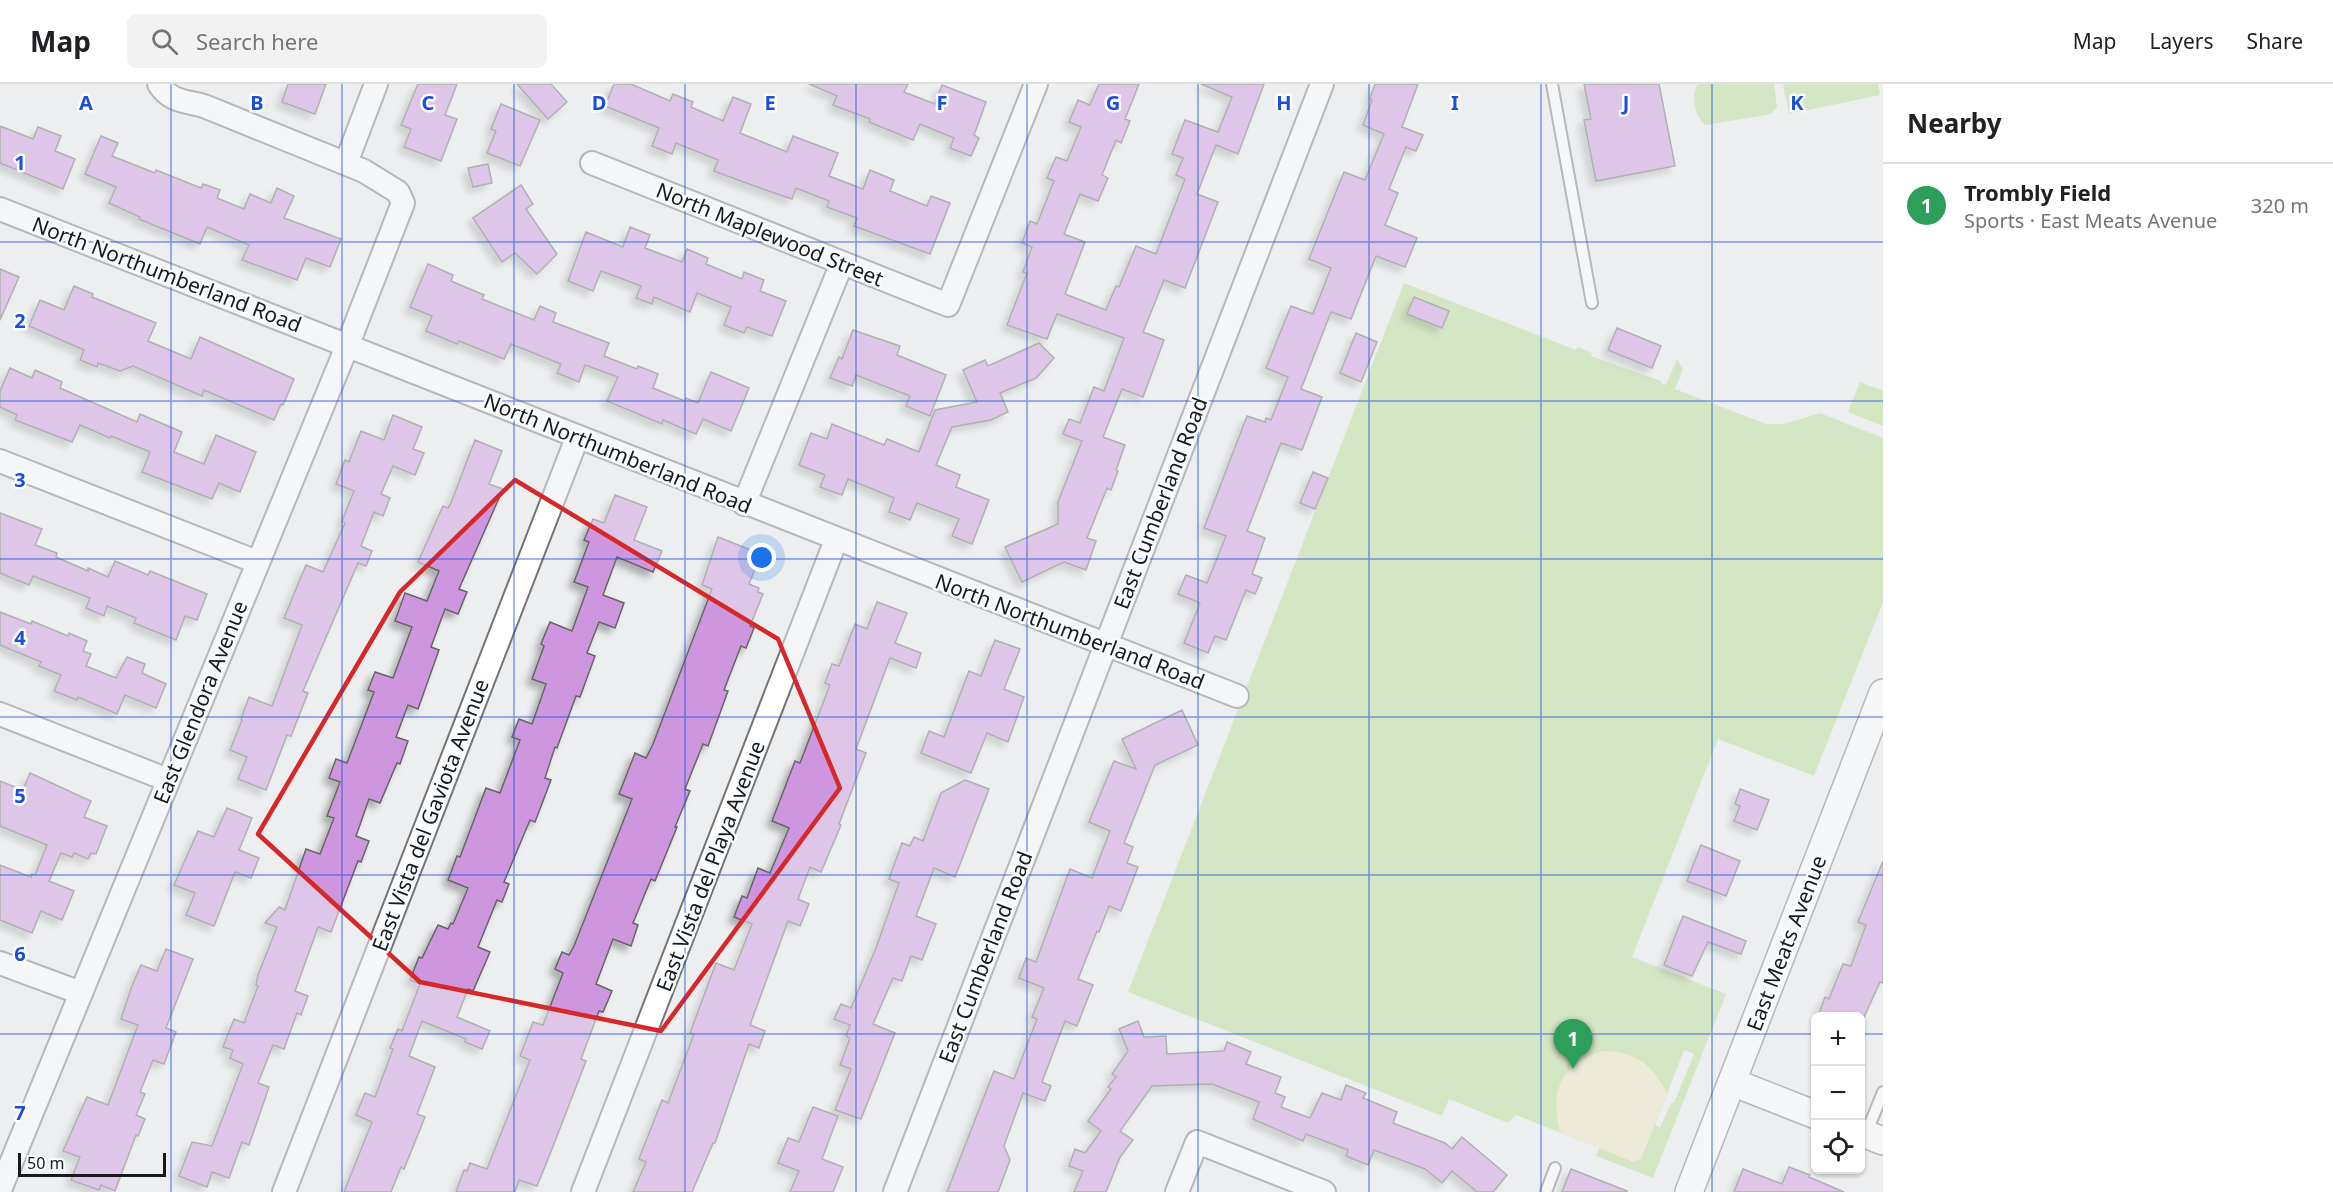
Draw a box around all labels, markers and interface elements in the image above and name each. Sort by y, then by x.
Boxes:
search box [127,14,547,68]
text: Map [30,22,91,60]
icon: search [148,25,181,58]
text: Search here [196,26,318,56]
text: Map [2073,27,2117,55]
text: Layers [2150,27,2214,55]
text: Share [2247,27,2303,55]
text: A [79,89,93,116]
text: B [250,89,264,116]
text: C [422,89,435,116]
text: D [592,89,606,116]
text: E [764,89,776,116]
text: F [937,89,947,116]
text: G [1106,89,1120,116]
text: H [1276,89,1292,116]
text: I [1451,89,1459,116]
text: J [1621,89,1629,116]
text: K [1790,89,1804,116]
text: Nearby [1907,105,2002,141]
text: 1 [14,149,26,176]
street label: North Maplewood Street [652,176,888,293]
text: Trombly Field [1964,177,2111,207]
text: 1 [1921,192,1932,219]
text: 320 m [2251,192,2309,219]
text: Sports · East Meats Avenue [1964,207,2217,234]
street label: North Northumberland Road [28,210,306,338]
text: 2 [14,307,26,334]
street label: North Northumberland Road [480,386,756,520]
street label: East Cumberland Road [1107,393,1213,613]
text: 3 [14,466,26,493]
your location [747,543,776,572]
street label: North Northumberland Road [931,567,1209,695]
street label: East Glendora Avenue [146,596,254,808]
text: 4 [14,624,26,651]
street label: East Vista del Gaviota Avenue [365,675,495,955]
street label: East Vista del Playa Avenue [649,736,771,996]
text: 5 [14,782,26,809]
street label: East Cumberland Road [932,847,1038,1067]
street label: East Meats Avenue [1740,851,1832,1035]
text: 6 [14,940,26,967]
map controls [1811,1012,1865,1174]
button: + [1811,1012,1865,1066]
pin: 1 [1554,1020,1592,1069]
button: − [1811,1066,1865,1120]
text: 7 [14,1099,26,1126]
button: locate [1811,1120,1865,1174]
scale bar [18,1150,166,1178]
text: 50 m [27,1152,64,1174]

